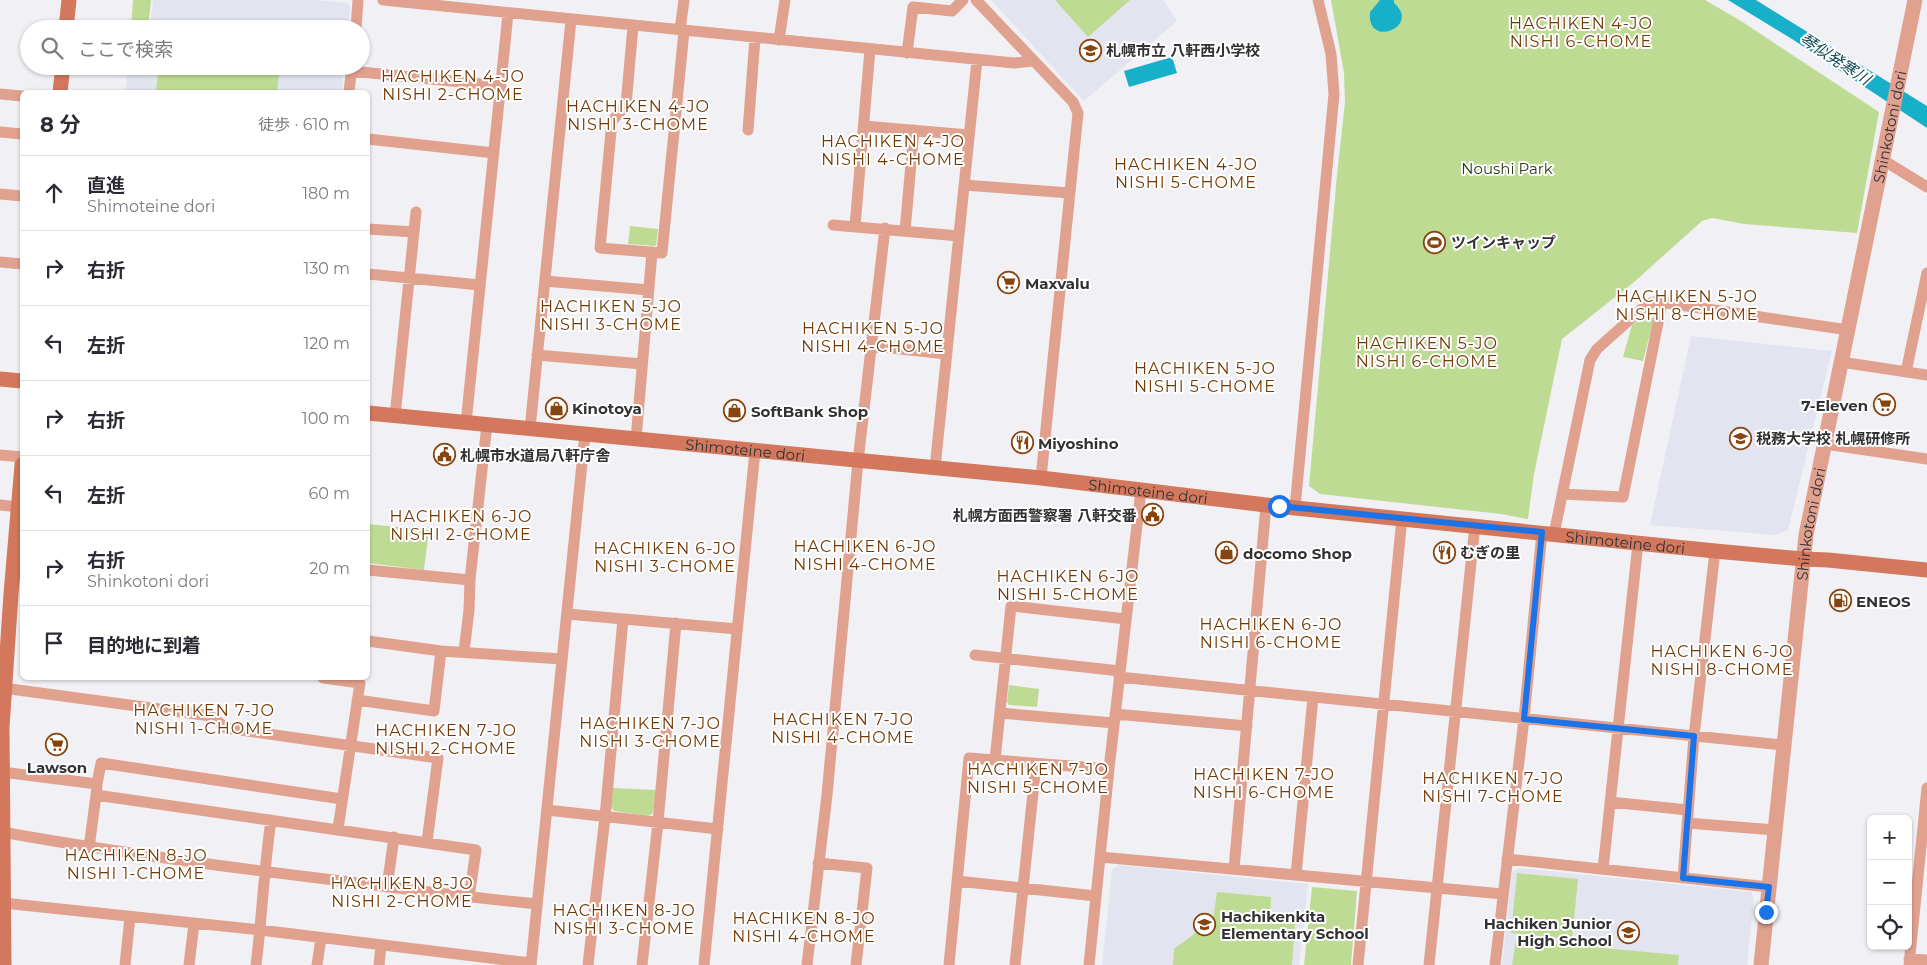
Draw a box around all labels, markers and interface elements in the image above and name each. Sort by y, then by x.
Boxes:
district label: HACHIKEN 4-JO NISHI 6-CHOME [1509,14,1653,51]
search box [20,20,370,75]
water label: 琴似発寒川 [1796,29,1875,90]
icon: search [38,34,66,62]
text: ここで検索 [78,38,173,61]
school or university icon: 札幌市立 八軒西小学校 [1078,38,1102,62]
place label: 札幌市立 八軒西小学校 [1106,41,1260,60]
district label: HACHIKEN 4-JO NISHI 2-CHOME [381,67,525,104]
street label: Shinkotoni dori [1868,69,1910,185]
district label: HACHIKEN 4-JO NISHI 3-CHOME [566,97,710,134]
text: 8 分 [40,112,81,137]
text: 徒歩 · 610 m [258,115,350,134]
district label: HACHIKEN 4-JO NISHI 4-CHOME [821,132,965,169]
district label: HACHIKEN 4-JO NISHI 5-CHOME [1114,155,1258,192]
park label: Noushi Park [1461,159,1553,178]
text: 直進 [87,174,125,197]
icon: ahead [40,179,68,207]
text: 180 m [302,184,350,203]
text: Shimoteine dori [87,197,215,216]
sports icon: ツインキャップ [1423,230,1447,254]
place label: ツインキャップ [1451,233,1556,252]
icon: right [40,254,68,282]
text: 右折 [87,259,125,282]
text: 130 m [303,259,350,278]
supermarket icon: Maxvalu [997,271,1021,295]
place label: Maxvalu [1025,274,1090,293]
district label: HACHIKEN 5-JO NISHI 8-CHOME [1616,287,1758,324]
district label: HACHIKEN 5-JO NISHI 3-CHOME [540,297,682,334]
district label: HACHIKEN 5-JO NISHI 4-CHOME [801,319,945,356]
icon: left [40,329,68,357]
text: 左折 [87,334,125,357]
text: 120 m [303,334,350,353]
district label: HACHIKEN 5-JO NISHI 6-CHOME [1356,334,1498,371]
district label: HACHIKEN 5-JO NISHI 5-CHOME [1134,359,1276,396]
supermarket icon: 7-Eleven [1872,393,1896,417]
shop icon: Kinotoya [544,396,568,420]
place label: 7-Eleven [1801,396,1868,415]
place label: Kinotoya [572,399,642,418]
shop icon: SoftBank Shop [723,399,747,423]
place label: SoftBank Shop [751,402,868,421]
icon: right [40,404,68,432]
text: 右折 [87,409,125,432]
text: 100 m [302,409,350,428]
school or university icon: 税務大学校 札幌研修所 [1728,426,1752,450]
place label: 税務大学校 札幌研修所 [1756,429,1910,448]
restaurant icon: Miyoshino [1010,431,1034,455]
street label: Shimoteine dori [684,434,806,465]
place label: Miyoshino [1038,434,1119,453]
public building icon: 札幌市水道局八軒庁舎 [432,443,456,467]
place label: 札幌市水道局八軒庁舎 [460,446,611,465]
street label: Shinkotoni dori [1792,466,1829,581]
street label: Shimoteine dori [1087,474,1209,507]
icon: left [40,479,68,507]
text: 左折 [87,484,125,507]
text: 60 m [308,484,350,503]
route start [1268,495,1291,518]
public building icon: 札幌方面西警察署 八軒交番 [1141,503,1165,527]
place label: 札幌方面西警察署 八軒交番 [953,506,1137,525]
district label: HACHIKEN 6-JO NISHI 2-CHOME [390,507,532,544]
street label: Shimoteine dori [1565,526,1686,557]
district label: HACHIKEN 6-JO NISHI 4-CHOME [793,537,937,574]
district label: HACHIKEN 6-JO NISHI 3-CHOME [594,539,736,576]
restaurant icon: むぎの里 [1432,540,1456,564]
shop icon: docomo Shop [1215,541,1239,565]
place label: むぎの里 [1460,543,1520,562]
place label: docomo Shop [1243,544,1352,563]
text: 右折 [87,549,125,572]
icon: right [40,554,68,582]
text: 20 m [309,559,350,578]
district label: HACHIKEN 6-JO NISHI 5-CHOME [997,567,1139,604]
text: Shinkotoni dori [87,572,209,591]
fuel station icon: ENEOS [1828,589,1852,613]
place label: ENEOS [1856,592,1911,611]
district label: HACHIKEN 6-JO NISHI 6-CHOME [1200,615,1342,652]
icon: arrive [40,629,68,657]
text: 目的地に到着 [87,634,201,657]
district label: HACHIKEN 6-JO NISHI 8-CHOME [1651,642,1793,679]
district label: HACHIKEN 7-JO NISHI 1-CHOME [133,701,275,738]
district label: HACHIKEN 7-JO NISHI 4-CHOME [771,710,915,747]
district label: HACHIKEN 7-JO NISHI 3-CHOME [579,714,721,751]
district label: HACHIKEN 7-JO NISHI 2-CHOME [375,721,517,758]
supermarket icon: Lawson [45,732,69,756]
place label: Lawson [27,758,87,777]
district label: HACHIKEN 7-JO NISHI 5-CHOME [967,760,1109,797]
district label: HACHIKEN 7-JO NISHI 6-CHOME [1193,765,1335,802]
district label: HACHIKEN 7-JO NISHI 7-CHOME [1422,769,1564,806]
map controls [1867,815,1912,950]
button: + [1867,815,1912,860]
district label: HACHIKEN 8-JO NISHI 1-CHOME [64,846,208,883]
button: − [1867,860,1912,905]
district label: HACHIKEN 8-JO NISHI 2-CHOME [330,874,474,911]
district label: HACHIKEN 8-JO NISHI 3-CHOME [552,901,696,938]
route end [1755,901,1778,924]
button: locate [1867,905,1912,950]
place label: Hachikenkita Elementary School [1221,907,1369,943]
district label: HACHIKEN 8-JO NISHI 4-CHOME [732,909,876,946]
school or university icon: Hachikenkita Elementary School [1193,913,1217,937]
place label: Hachiken Junior High School [1484,914,1613,950]
school or university icon: Hachiken Junior High School [1616,920,1640,944]

